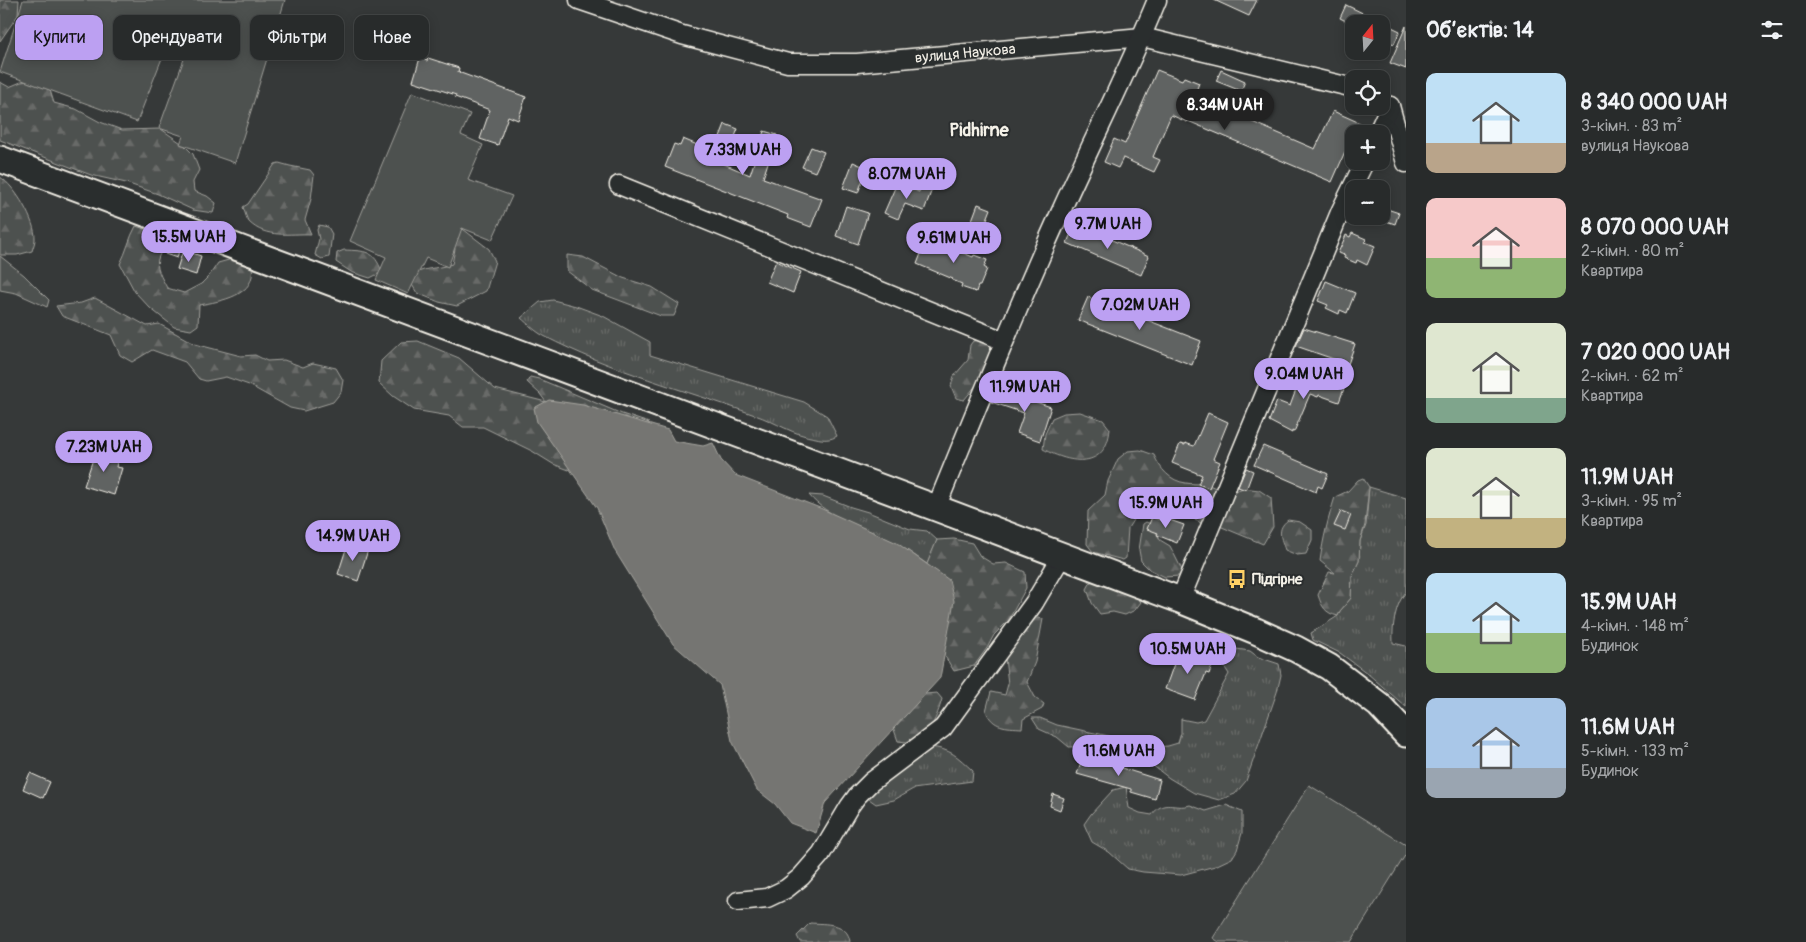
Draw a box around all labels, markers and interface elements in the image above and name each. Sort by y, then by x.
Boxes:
chip: Купити [15,15,103,60]
chip: Орендувати [113,15,240,60]
chip: Фільтри [250,15,344,60]
chip: Нове [354,15,429,60]
north arrow [1345,15,1390,60]
map controls [1345,15,1390,225]
icon: filters [1758,16,1786,44]
text: Об’єктів: 14 [1426,17,1534,44]
street label: вулиця Наукова [914,39,1016,67]
button: locate [1345,70,1390,115]
pin: 8.34M UAH [1168,88,1282,131]
text: 8 340 000 UAH [1581,89,1727,116]
icon: home [1466,93,1526,153]
text: 8.34M UAH [1187,95,1263,115]
text: 3-кімн. · 83 m² [1581,116,1682,136]
district label: Pidhirne [949,119,1010,142]
button: + [1345,125,1390,170]
pin: 7.33M UAH [686,134,800,176]
text: вулиця Наукова [1581,136,1689,156]
text: 7.33M UAH [705,140,781,160]
pin: 8.07M UAH [850,158,964,200]
text: 8.07M UAH [868,164,946,184]
button: − [1345,180,1390,225]
pin: 9.7M UAH [1056,208,1160,250]
text: 9.7M UAH [1075,214,1141,234]
text: 8 070 000 UAH [1581,214,1729,241]
icon: home [1466,218,1526,278]
pin: 15.5M UAH [132,220,246,263]
pin: 9.61M UAH [897,222,1011,264]
text: 15.5M UAH [152,227,226,247]
text: 9.61M UAH [917,228,991,248]
text: 2-кімн. · 80 m² [1581,241,1684,261]
text: Квартира [1581,261,1643,281]
pin: 7.02M UAH [1083,288,1197,331]
text: 7.02M UAH [1101,295,1179,315]
text: 7 020 000 UAH [1581,339,1730,366]
icon: home [1466,343,1526,403]
pin: 9.04M UAH [1247,358,1361,400]
text: 9.04M UAH [1265,364,1343,384]
text: 2-кімн. · 62 m² [1581,366,1683,386]
pin: 11.9M UAH [968,370,1082,413]
text: 11.9M UAH [990,377,1060,397]
text: Квартира [1581,386,1643,406]
pin: 7.23M UAH [47,430,161,473]
text: 7.23M UAH [66,437,142,457]
text: 11.9M UAH [1581,464,1673,491]
icon: home [1466,468,1526,528]
pin: 15.9M UAH [1109,486,1223,529]
text: 3-кімн. · 95 m² [1581,491,1682,511]
text: 15.9M UAH [1130,493,1202,513]
text: Квартира [1581,511,1643,531]
pin: 14.9M UAH [296,520,410,562]
text: 14.9M UAH [316,526,390,546]
bus stop icon: Підгірне [1226,568,1248,590]
place label: Підгірне [1252,570,1303,589]
text: 15.9M UAH [1581,589,1677,616]
icon: home [1466,593,1526,653]
text: 4-кімн. · 148 m² [1581,616,1689,636]
pin: 10.5M UAH [1131,632,1245,675]
text: Будинок [1581,636,1639,656]
text: 10.5M UAH [1150,639,1226,659]
text: 11.6M UAH [1581,714,1675,741]
icon: home [1466,718,1526,778]
pin: 11.6M UAH [1062,734,1176,777]
text: 11.6M UAH [1083,741,1155,761]
text: 5-кімн. · 133 m² [1581,741,1689,761]
text: Будинок [1581,761,1639,781]

